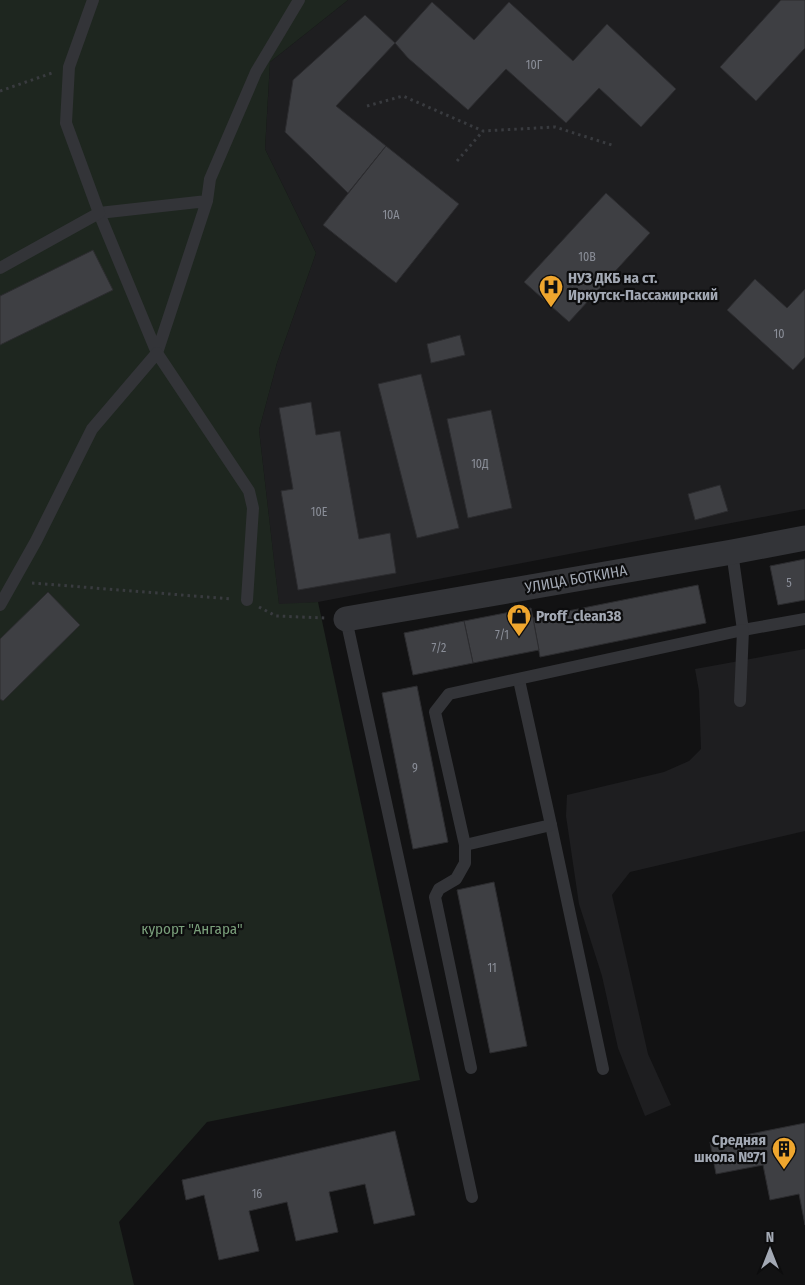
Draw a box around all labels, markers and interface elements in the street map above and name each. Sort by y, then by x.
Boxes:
house number: 10Г [526,58,543,72]
house number: 10А [382,208,400,222]
house number: 10В [578,250,596,264]
place label: НУЗ ДКБ на ст. Иркутск-Пассажирский [568,269,718,304]
hospital icon: НУЗ ДКБ на ст. Иркутск-Пассажирский [538,274,564,308]
house number: 10 [774,327,784,341]
house number: 10Д [471,457,489,471]
house number: 10Е [311,505,328,519]
street label: УЛИЦА БОТКИНА [523,561,628,597]
house number: 5 [786,576,792,590]
shop icon: Proff_clean38 [506,603,532,637]
place label: Proff_clean38 [536,607,622,625]
house number: 7/1 [495,628,509,642]
house number: 7/2 [432,641,446,655]
house number: 9 [412,761,418,775]
park label: курорт "Ангара" [141,920,243,938]
house number: 11 [487,961,497,975]
place label: Средняя школа №71 [694,1131,766,1166]
building icon: Средняя школа №71 [771,1136,797,1170]
house number: 16 [252,1187,262,1201]
north arrow [745,1225,795,1275]
text: N [766,1229,774,1246]

